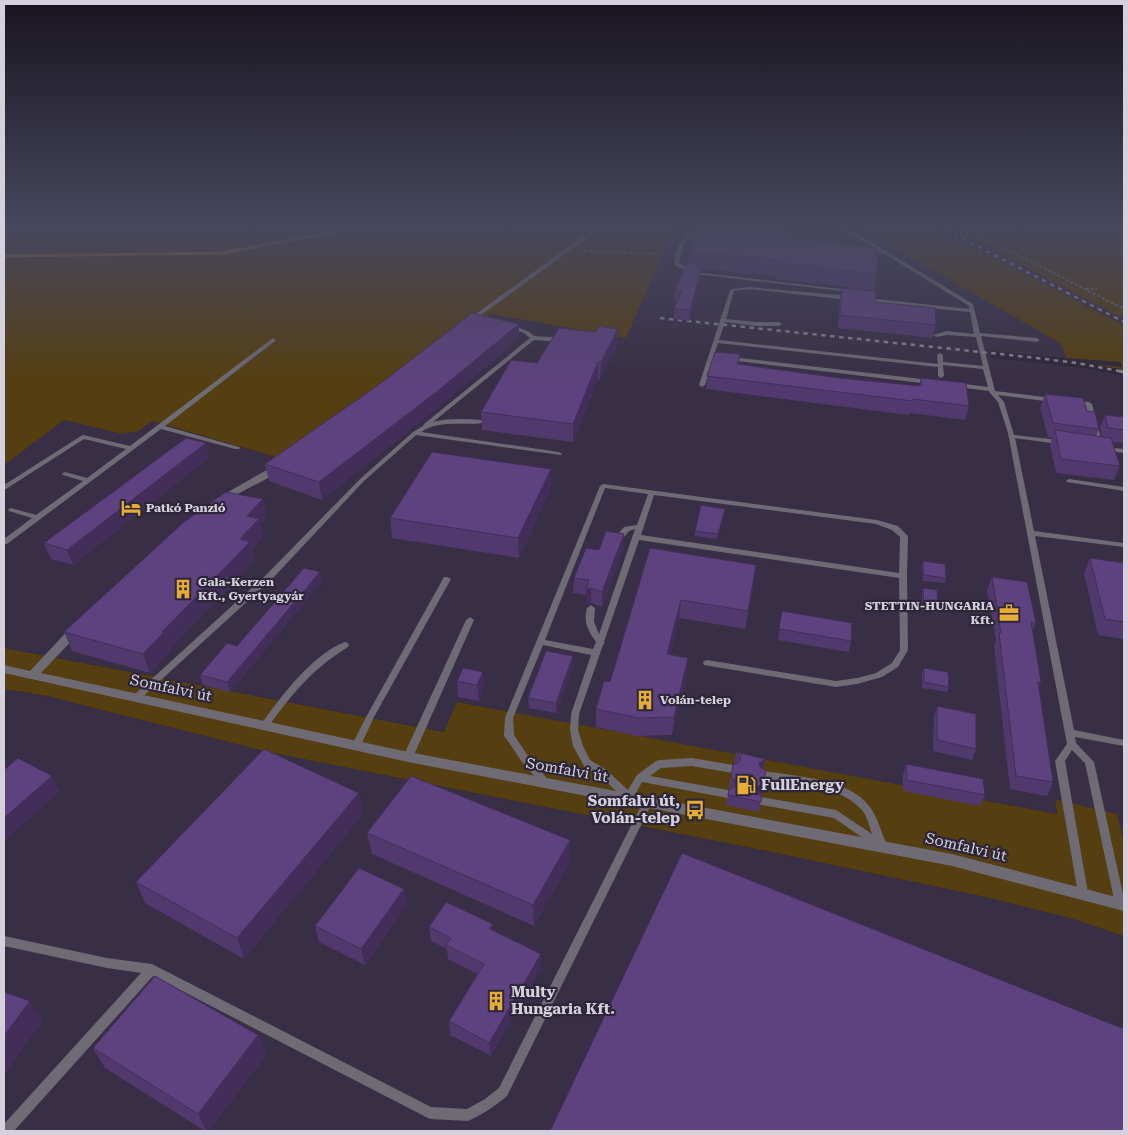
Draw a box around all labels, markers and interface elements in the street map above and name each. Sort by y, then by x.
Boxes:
hotel icon: Patkó Panzió [120,497,142,519]
place label: Patkó Panzió [146,501,226,515]
place label: Gala-Kerzen Kft., Gyertyagyár [198,575,304,603]
building icon: Gala-Kerzen Kft., Gyertyagyár [172,578,194,600]
place label: STETTIN-HUNGARIA Kft. [865,599,994,627]
office icon: STETTIN-HUNGARIA Kft. [998,602,1020,624]
street label: Somfalvi út [128,671,214,706]
building icon: Volán-telep [634,689,656,711]
place label: Volán-telep [660,693,731,707]
street label: Somfalvi út [525,754,610,786]
fuel station icon: FullEnergy [735,774,757,796]
place label: FullEnergy [761,776,844,794]
place label: Somfalvi út, Volán-telep [588,792,680,827]
bus stop icon: Somfalvi út, Volán-telep [684,799,706,821]
street label: Somfalvi út [923,829,1009,865]
place label: Multy Hungaria Kft. [511,983,615,1018]
building icon: Multy Hungaria Kft. [485,990,507,1012]

